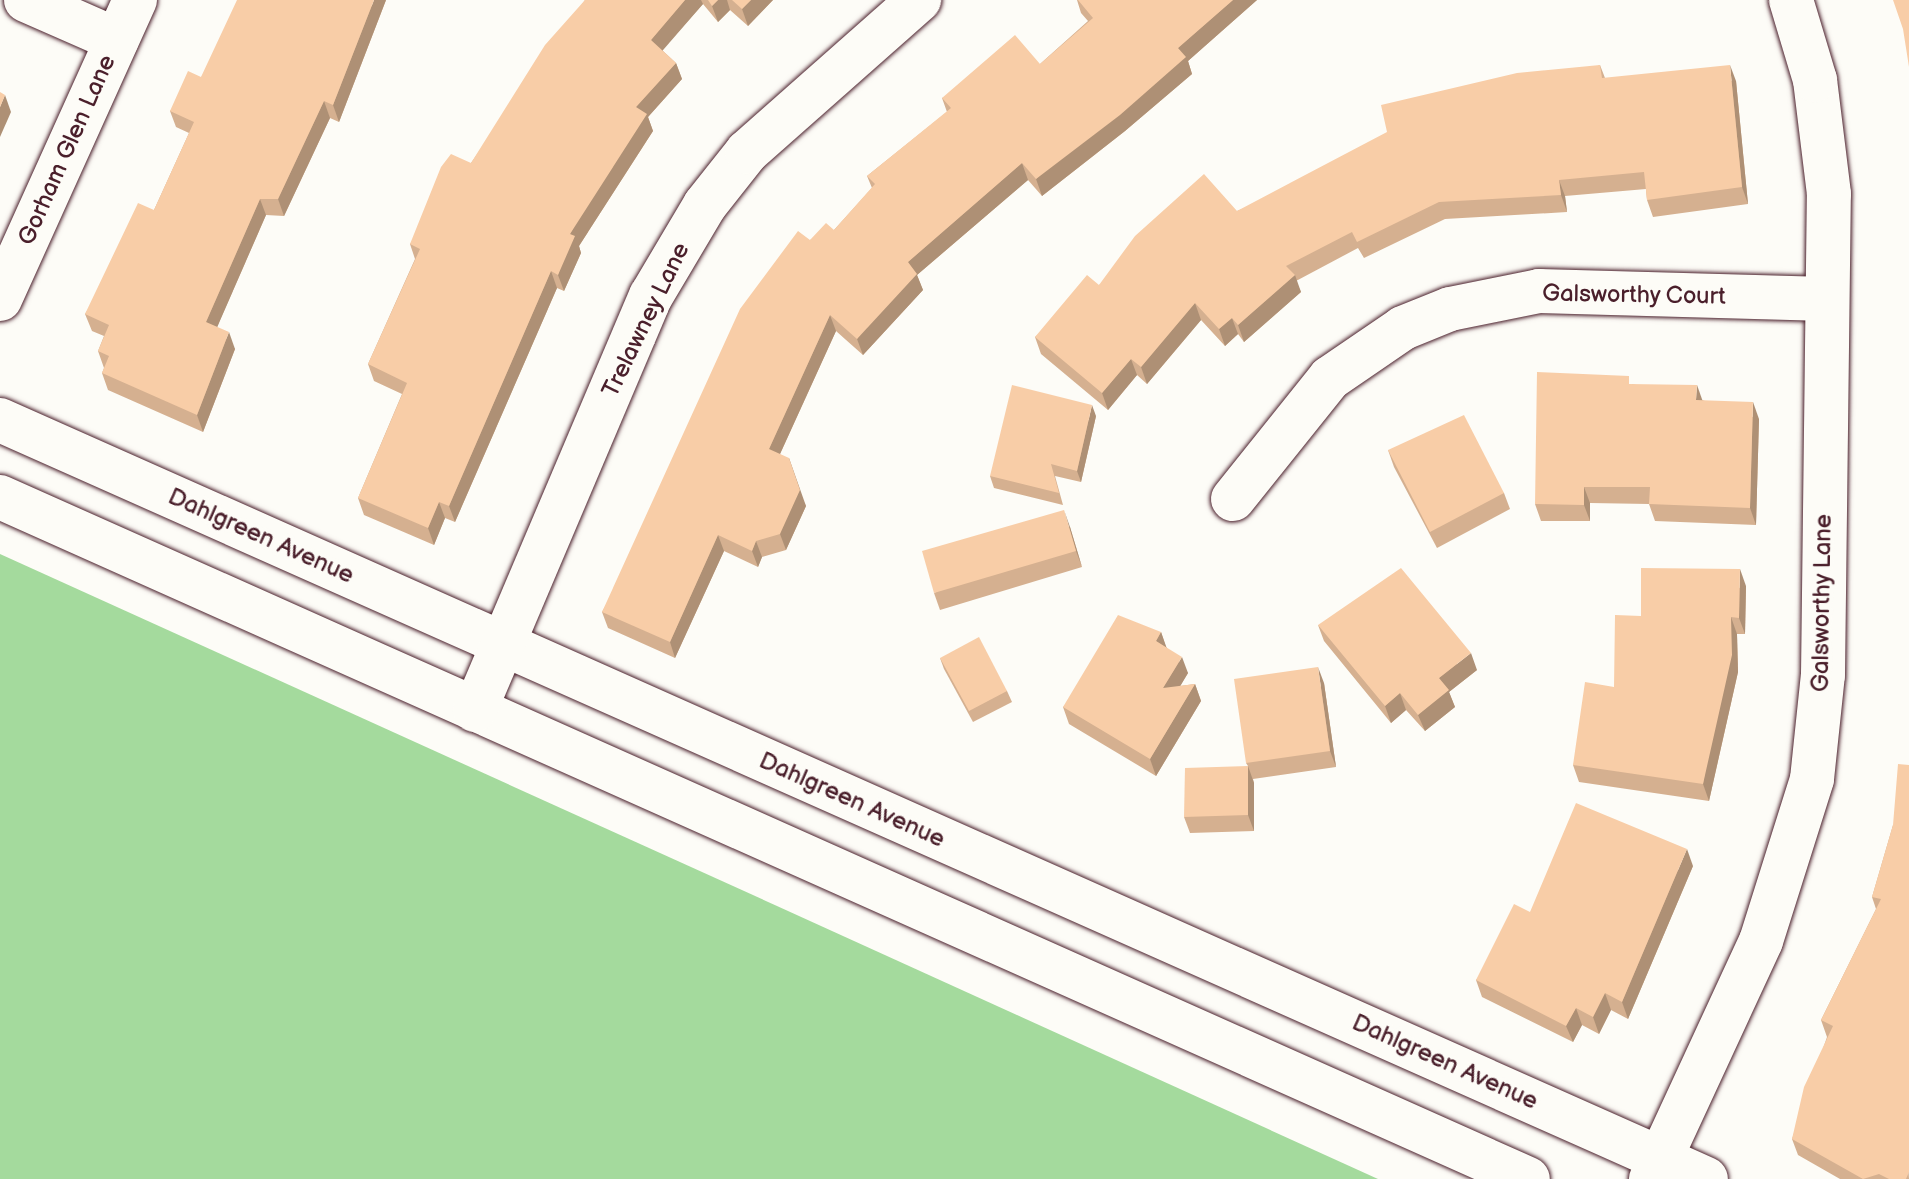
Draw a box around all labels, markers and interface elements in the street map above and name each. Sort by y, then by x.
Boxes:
street label: Gorham Glen Lane [12,50,122,250]
street label: Trelawney Lane [596,237,696,403]
street label: Galsworthy Court [1541,279,1727,311]
street label: Dahlgreen Avenue [164,482,358,590]
street label: Galsworthy Lane [1806,513,1838,693]
street label: Dahlgreen Avenue [755,746,949,854]
street label: Dahlgreen Avenue [1348,1008,1542,1116]

